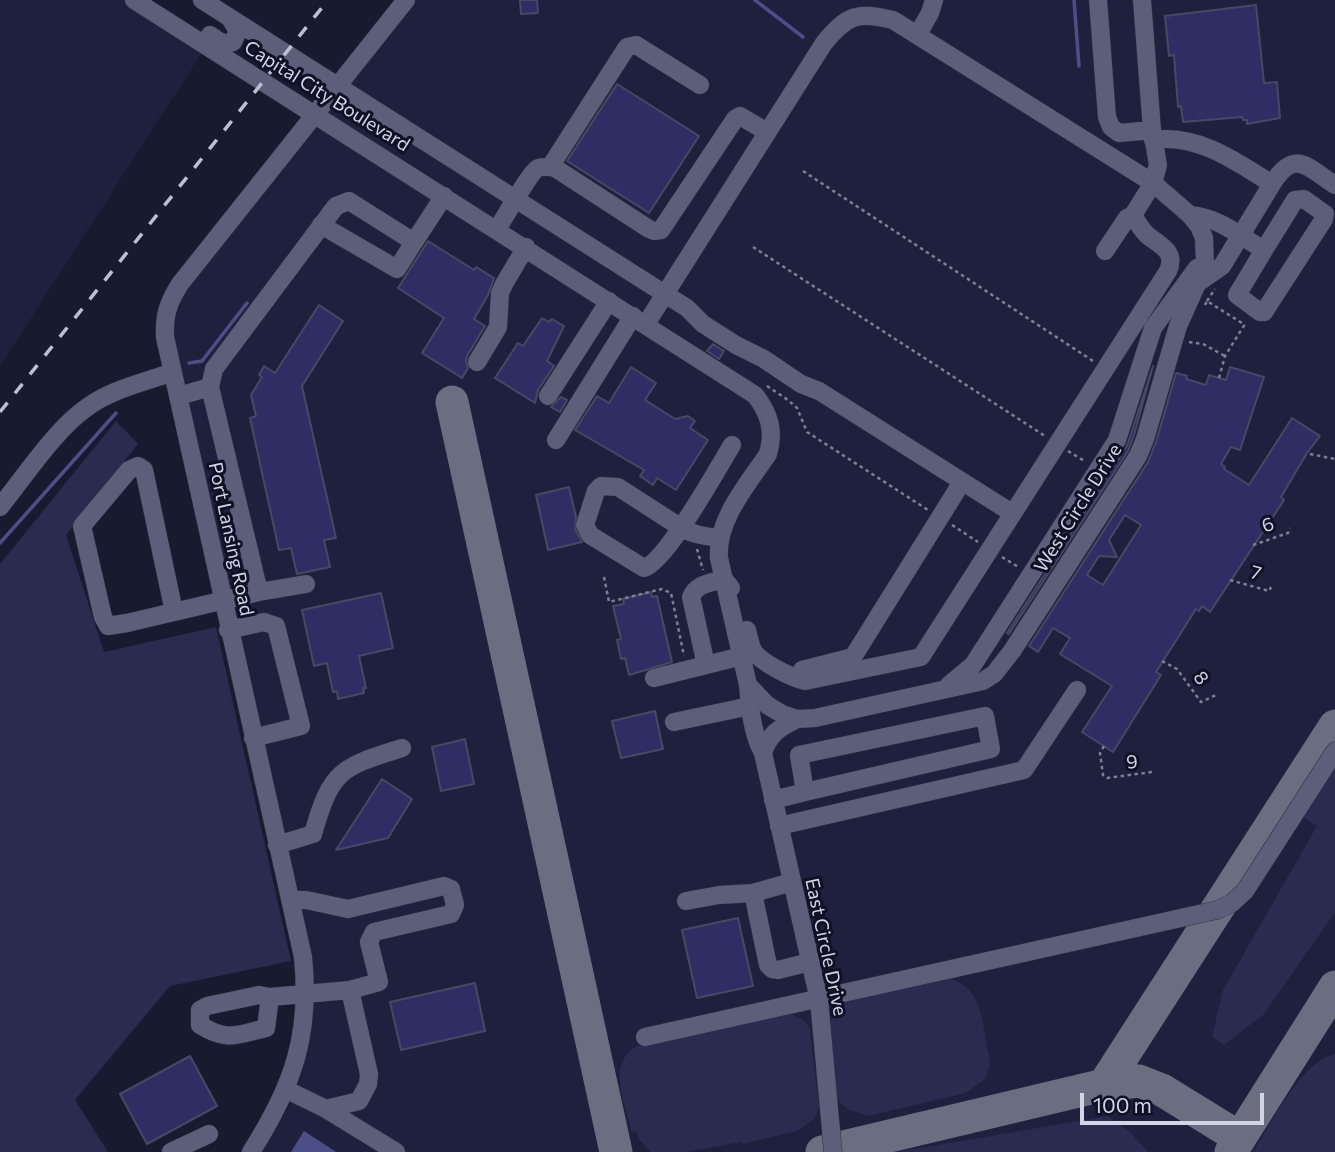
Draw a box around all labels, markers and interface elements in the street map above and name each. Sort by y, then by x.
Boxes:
street label: Capital City Boulevard [240,36,414,156]
street label: West Circle Drive [1029,440,1127,576]
street label: Port Lansing Road [204,460,258,618]
street label: 6 [1259,512,1277,538]
street label: 7 [1248,561,1264,585]
street label: 8 [1188,667,1214,689]
street label: 9 [1125,750,1139,774]
street label: East Circle Drive [800,876,852,1018]
scale bar [1083,1078,1267,1122]
text: 100 m [1093,1092,1152,1117]

